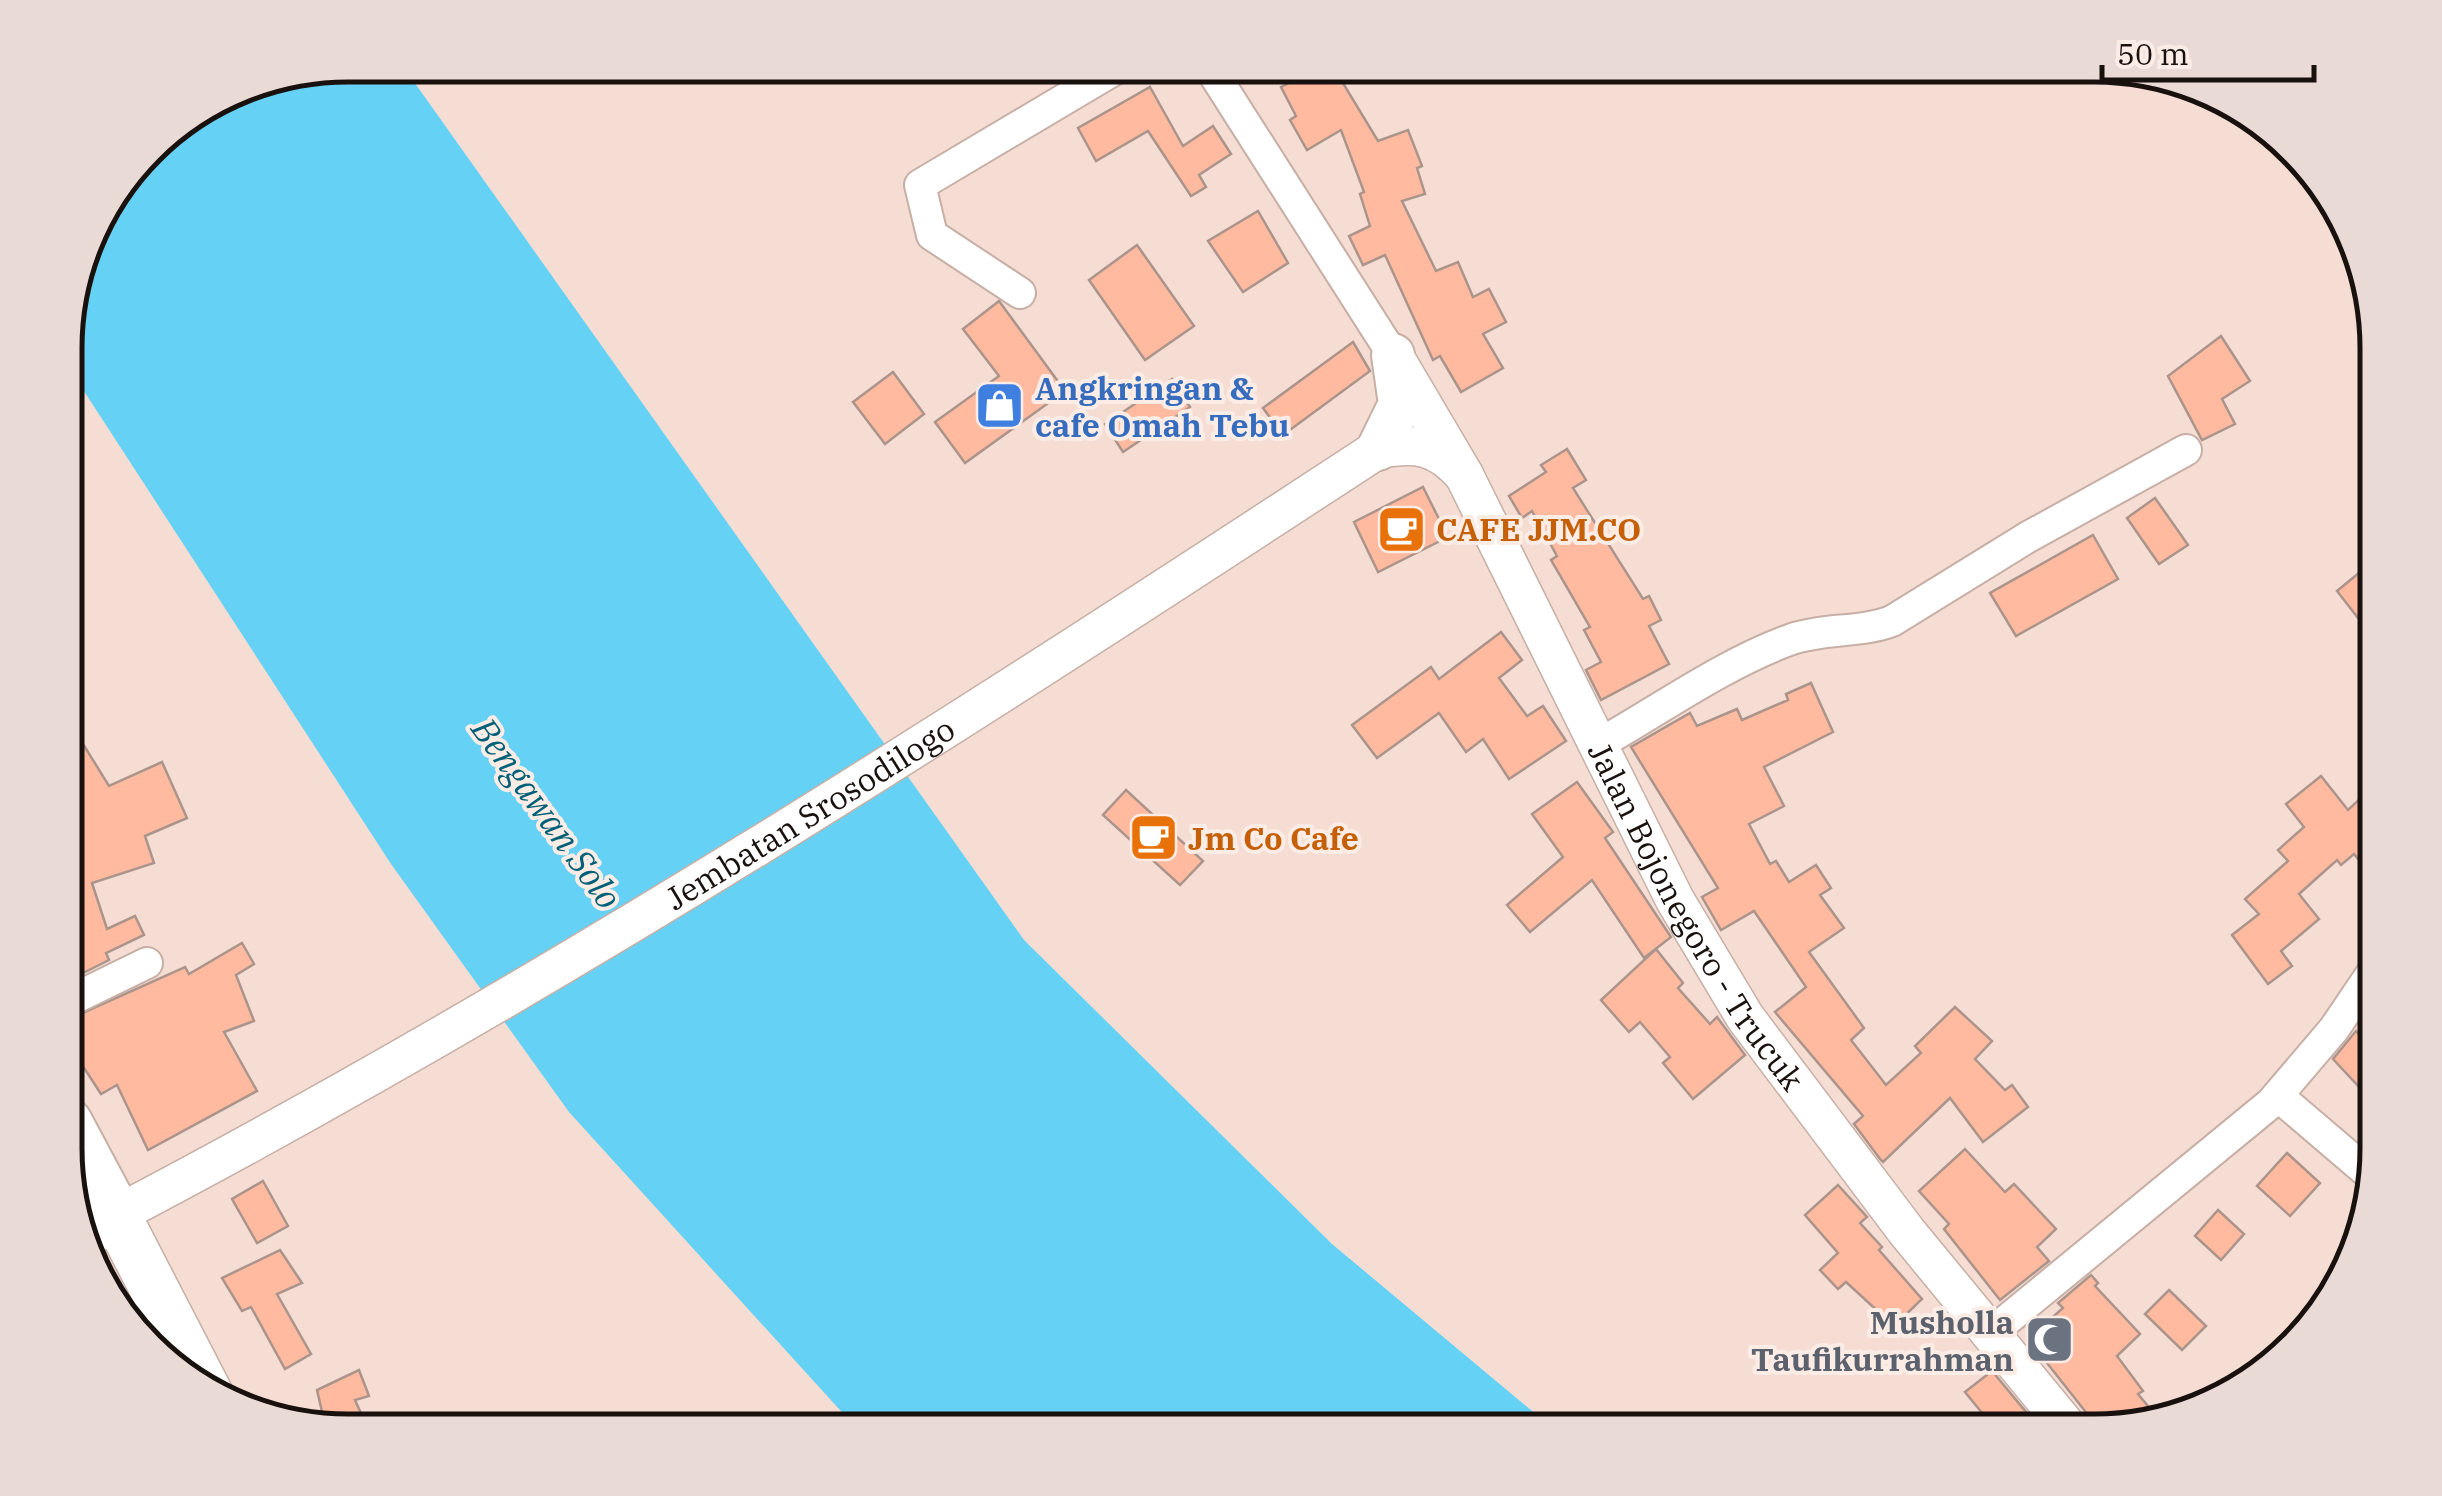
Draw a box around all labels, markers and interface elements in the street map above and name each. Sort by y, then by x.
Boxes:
scale bar [2102,20,2314,82]
text: 50 m [2117,34,2189,73]
place label: Angkringan & cafe Omah Tebu [1035,367,1289,446]
shop icon: Angkringan & cafe Omah Tebu [974,380,1026,432]
cafe icon: CAFE JJM.CO [1375,503,1427,555]
place label: CAFE JJM.CO [1436,508,1641,550]
water label: Bengawan Solo [461,707,632,918]
street label: Jembatan Srosodilogo [658,708,962,919]
street label: Jalan Bojonegoro - Trucuk [1579,735,1814,1099]
cafe icon: Jm Co Cafe [1127,812,1179,864]
place label: Jm Co Cafe [1188,817,1359,859]
place label: Musholla Taufikurrahman [1751,1301,2014,1380]
mosque icon: Musholla Taufikurrahman [2023,1314,2075,1366]

